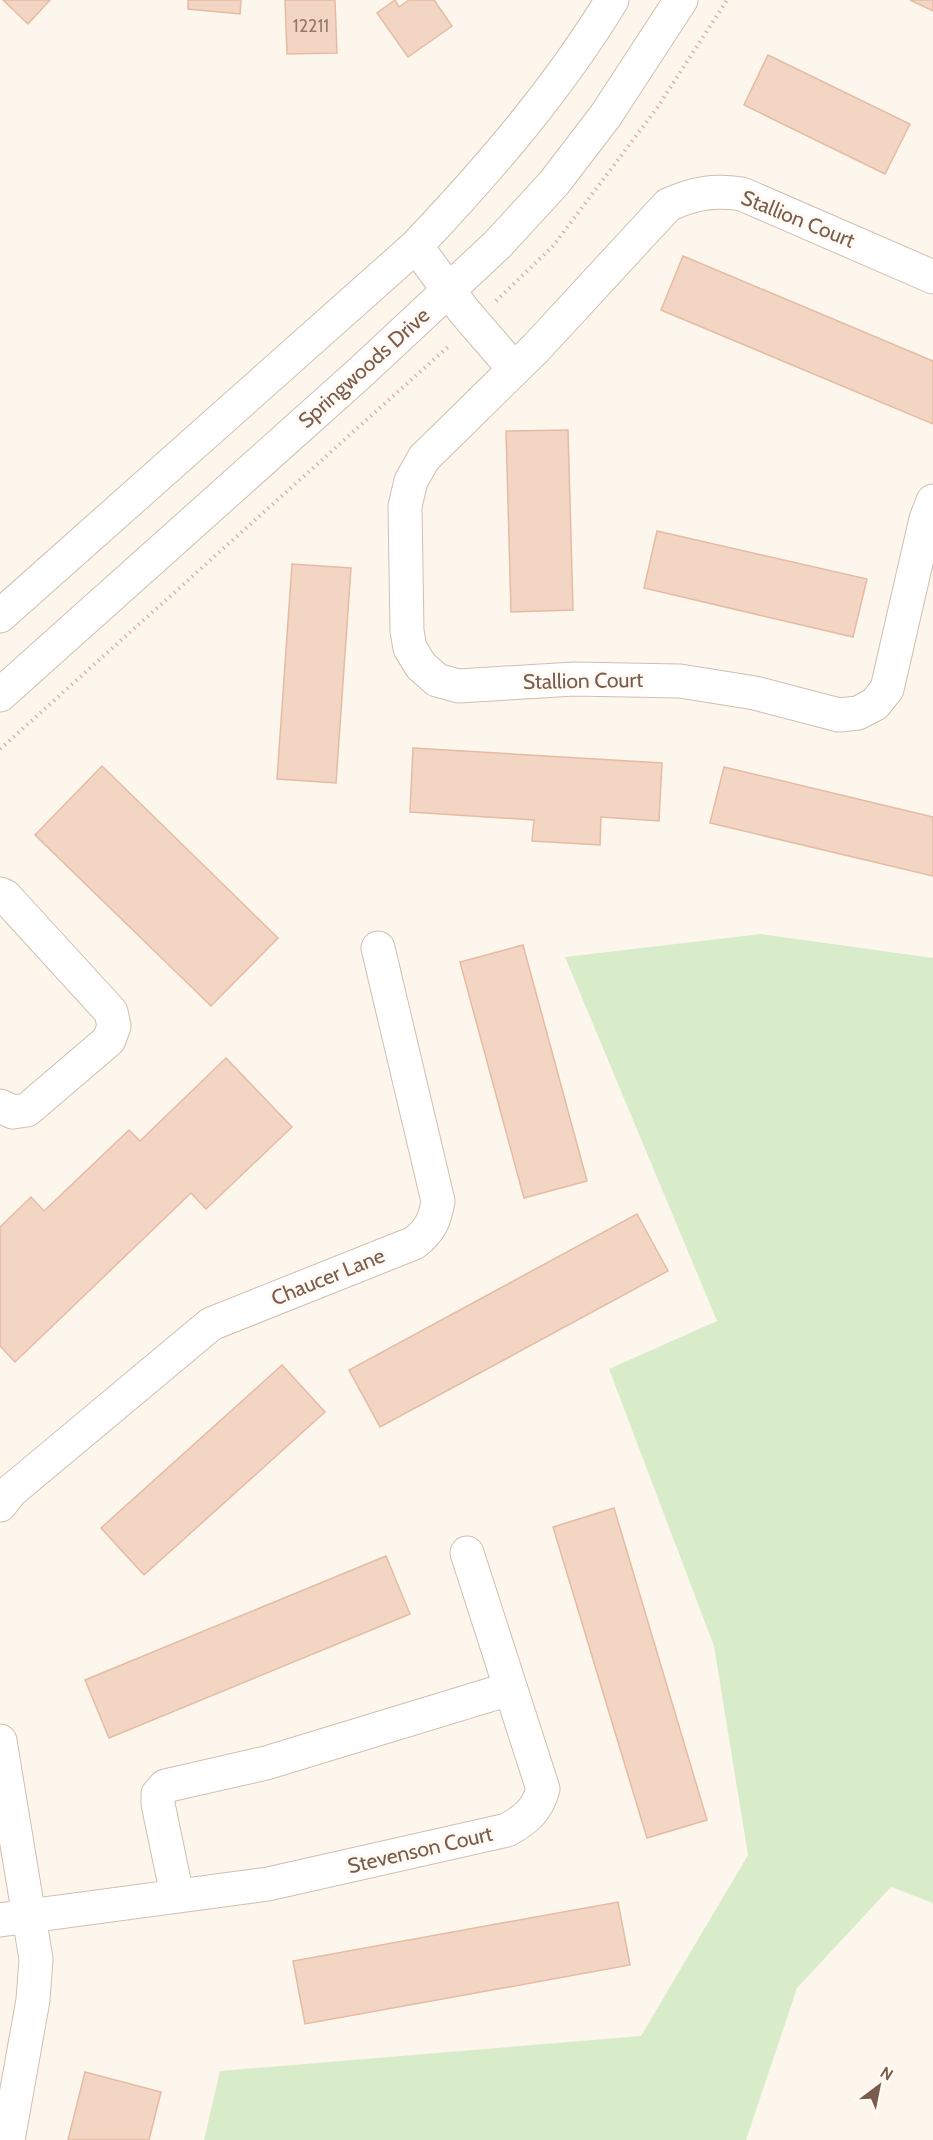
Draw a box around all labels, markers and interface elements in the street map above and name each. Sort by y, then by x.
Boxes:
house number: 12211 [293,15,329,37]
street label: Stallion Court [738,184,859,253]
street label: Springwoods Drive [293,302,434,433]
street label: Stallion Court [523,667,643,694]
street label: Chaucer Lane [267,1242,388,1311]
street label: Stevenson Court [345,1821,495,1878]
north arrow [849,2056,909,2116]
text: N [877,2063,897,2085]

